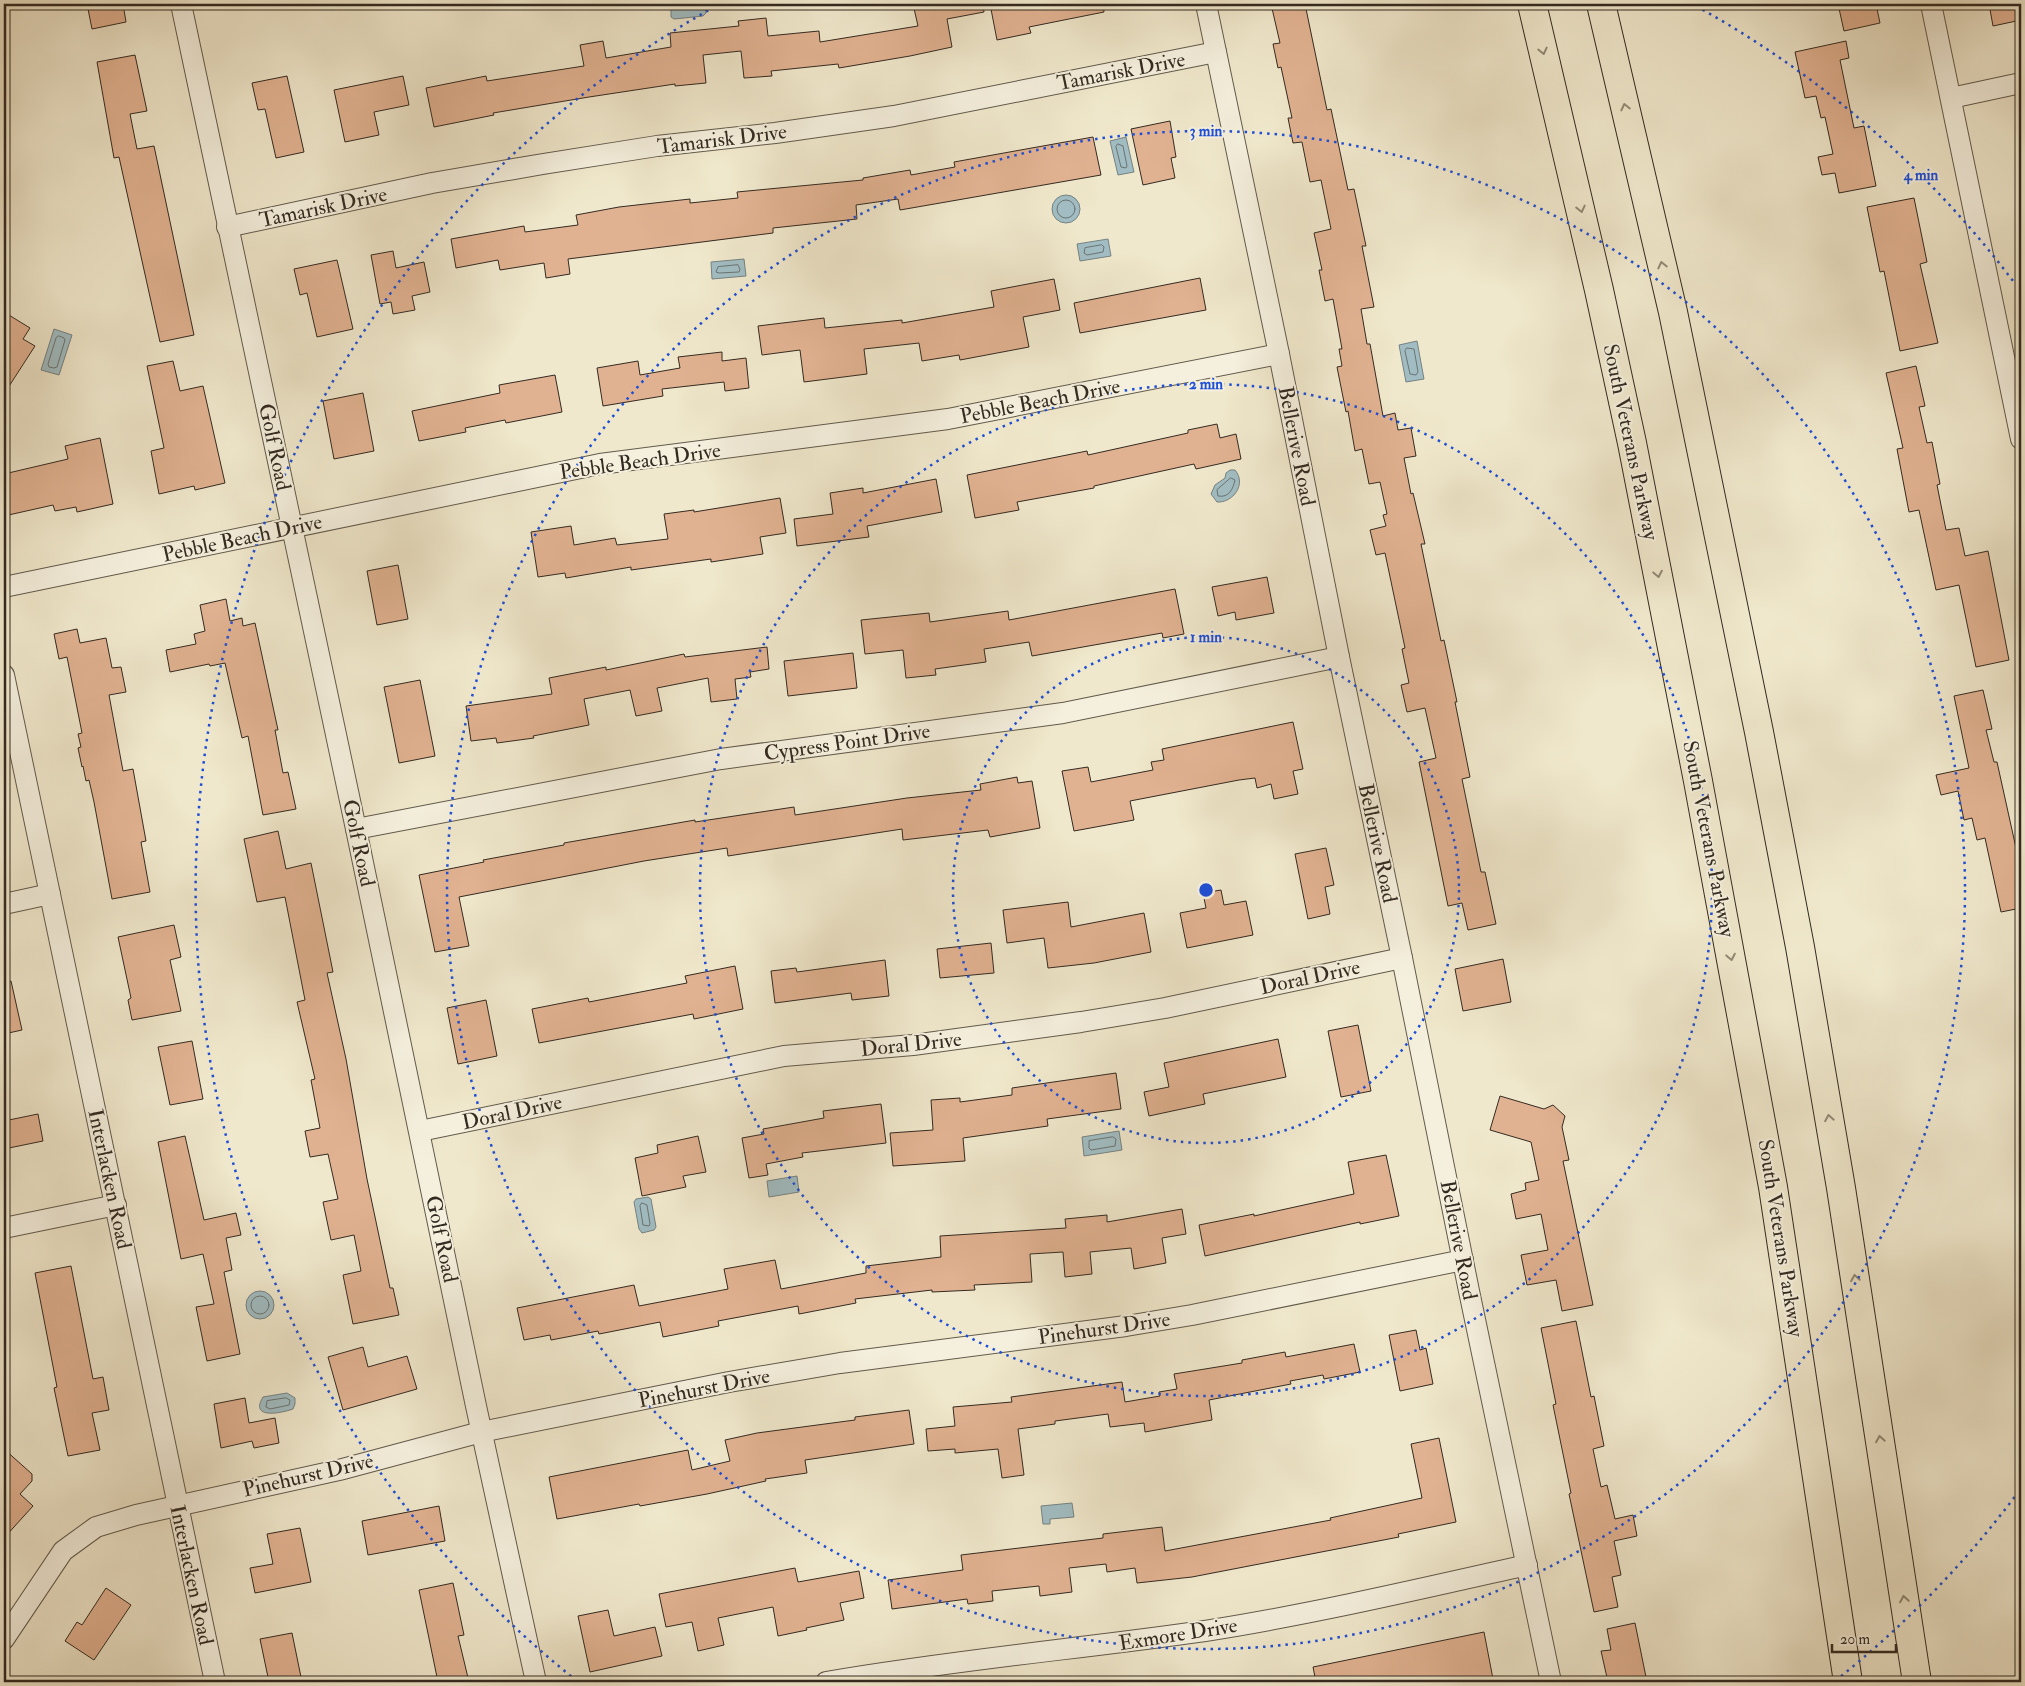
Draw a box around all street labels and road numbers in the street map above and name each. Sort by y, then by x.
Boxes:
street label: Tamarisk Drive [1055,46,1188,97]
street label: Tamarisk Drive [656,118,788,161]
street label: Tamarisk Drive [257,181,390,234]
street label: South Veterans Parkway [1597,342,1665,543]
street label: Pebble Beach Drive [958,373,1123,430]
street label: Bellerive Road [1272,384,1321,509]
street label: Golf Road [252,401,297,494]
street label: Pebble Beach Drive [558,437,723,486]
street label: Pebble Beach Drive [160,508,325,569]
street label: Cypress Point Drive [762,717,932,768]
street label: South Veterans Parkway [1676,738,1741,940]
street label: Bellerive Road [1352,781,1403,906]
street label: Golf Road [336,797,381,890]
street label: Doral Drive [1258,954,1363,1001]
street label: Doral Drive [859,1026,963,1063]
street label: Doral Drive [460,1089,565,1136]
street label: Interlacken Road [81,1107,138,1252]
street label: South Veterans Parkway [1752,1137,1810,1340]
street label: Bellerive Road [1434,1178,1483,1303]
street label: Golf Road [419,1193,464,1286]
street label: Pinehurst Drive [1036,1306,1172,1351]
street label: Pinehurst Drive [636,1362,772,1414]
street label: Pinehurst Drive [240,1447,376,1504]
street label: Interlacken Road [163,1503,220,1648]
street label: Exmore Drive [1117,1612,1240,1657]

